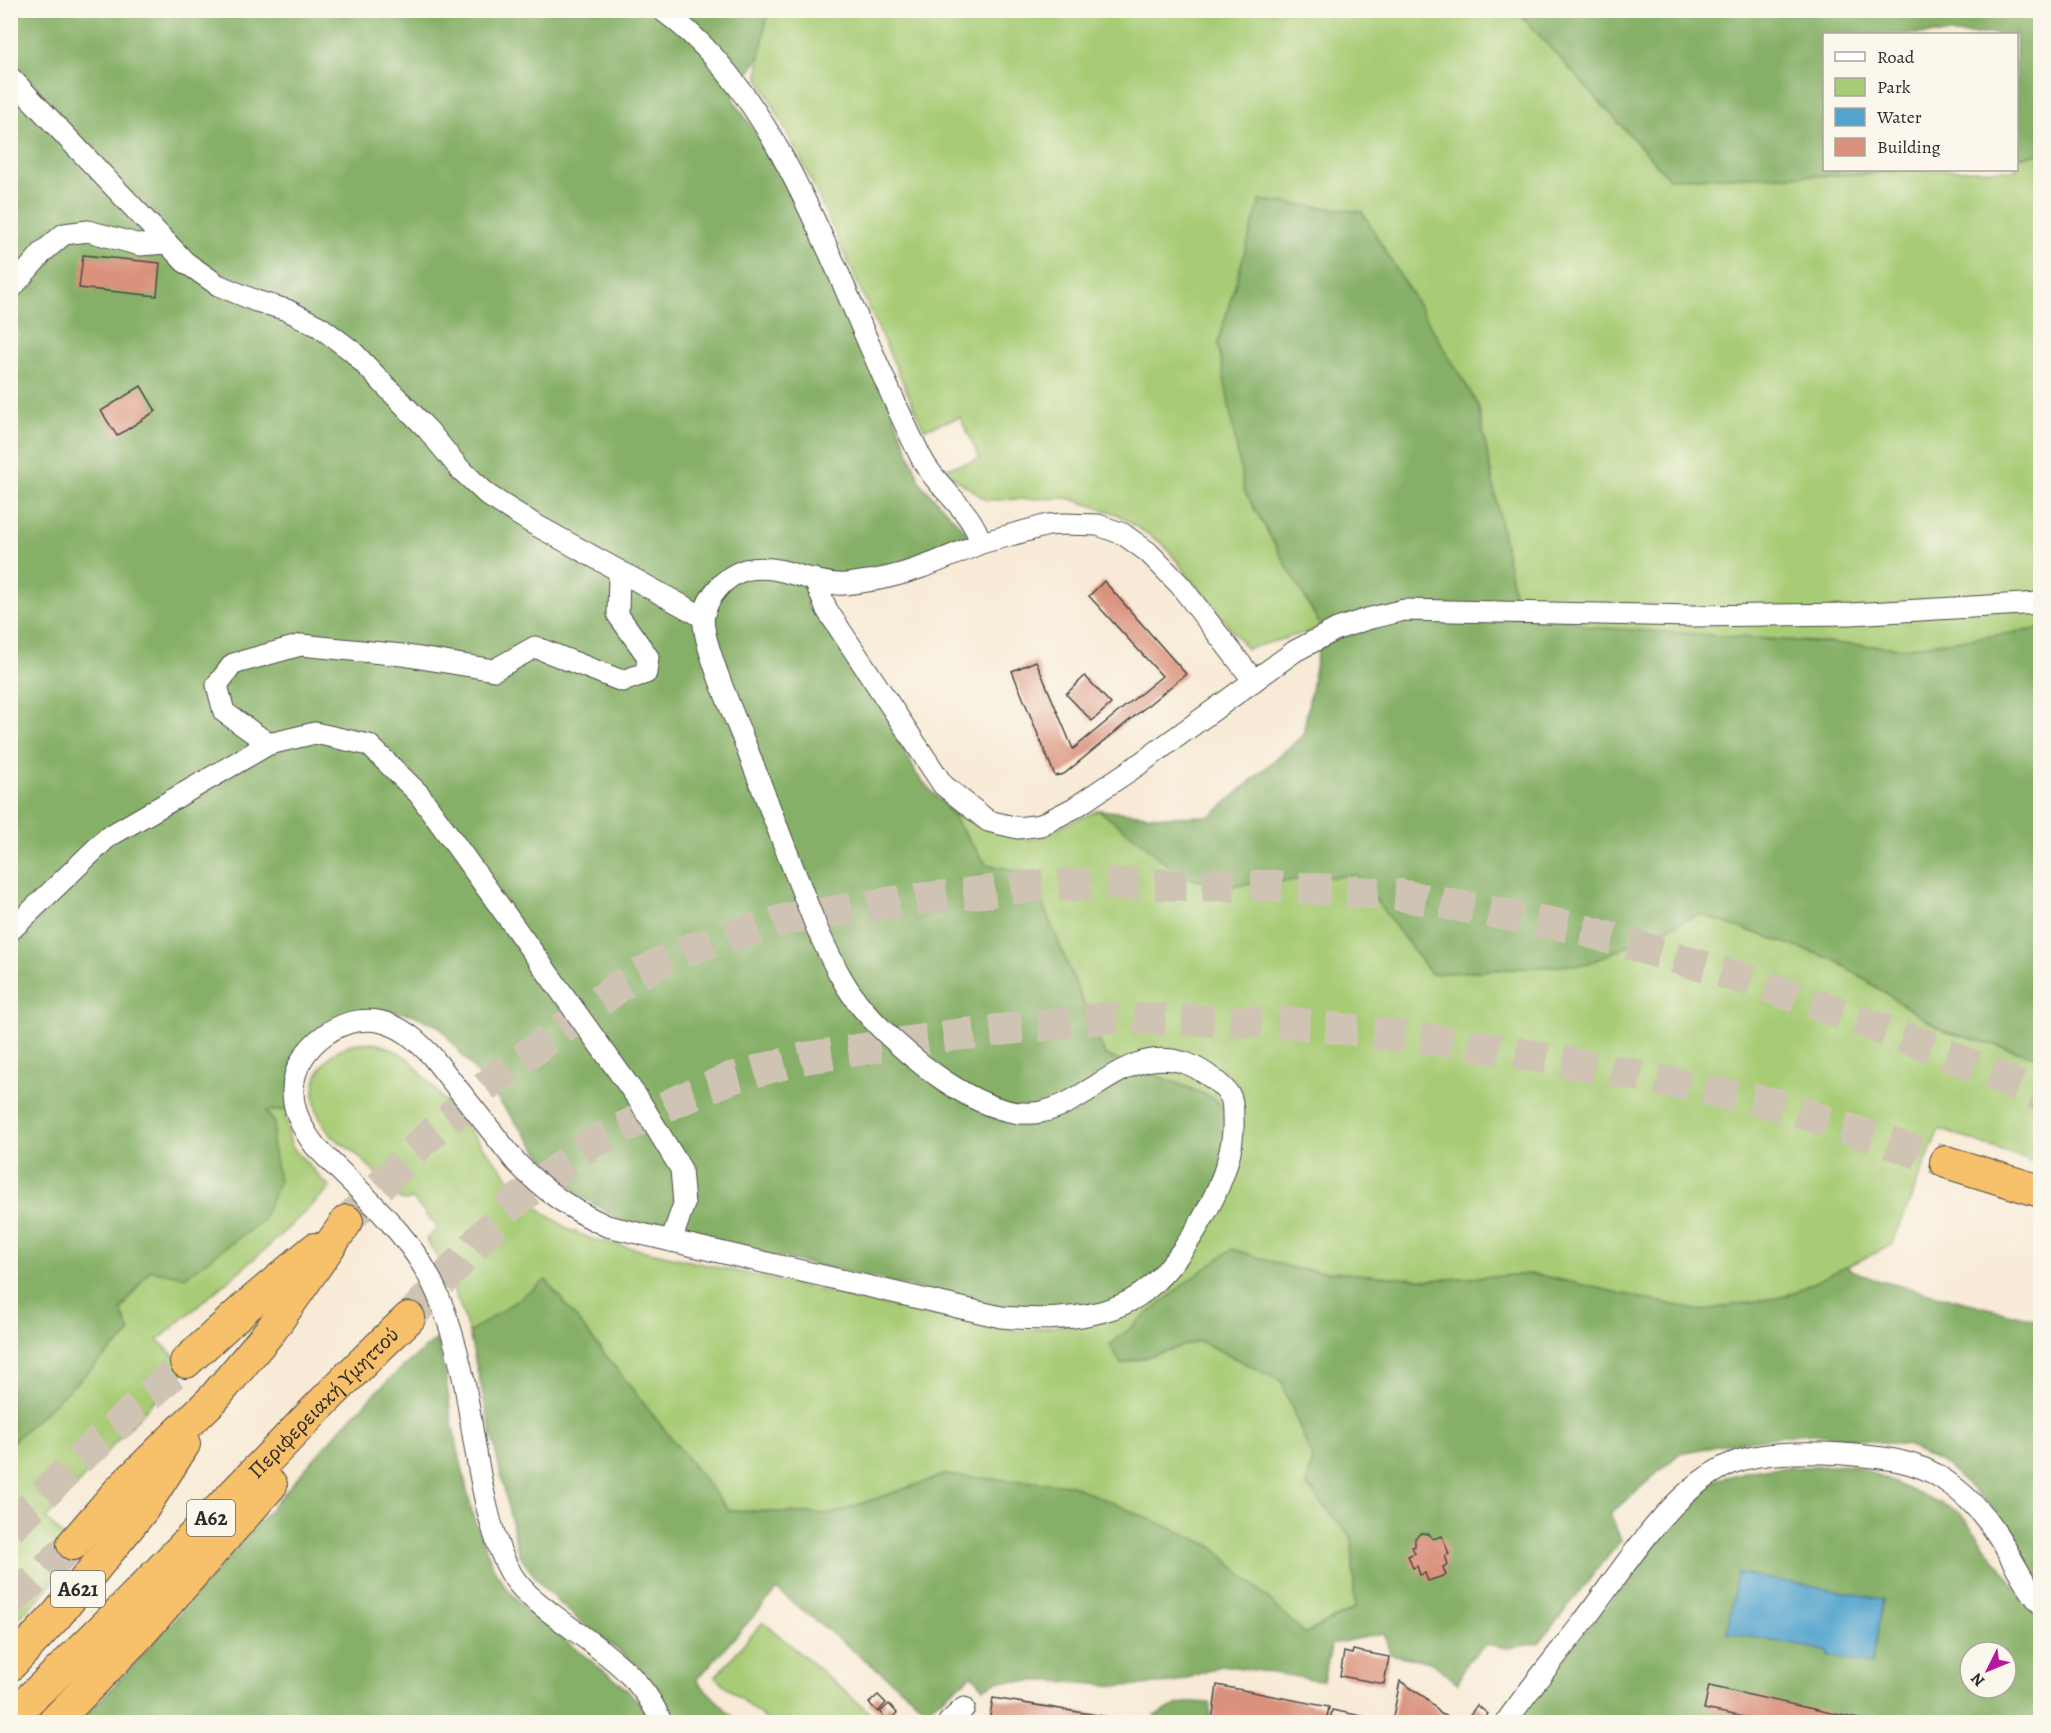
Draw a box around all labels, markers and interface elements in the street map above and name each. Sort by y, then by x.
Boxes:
legend [1823,33,2018,171]
text: Road [1877,45,1915,69]
text: Park [1877,75,1911,99]
text: Water [1876,105,1922,129]
text: Building [1877,135,1941,159]
street label: Περιφερειακή Υμηττού [241,1320,406,1485]
road number: Α62 [187,1500,235,1536]
road number: Α621 [51,1571,105,1607]
north arrow [1958,1640,2018,1700]
text: N [1966,1668,1990,1691]

